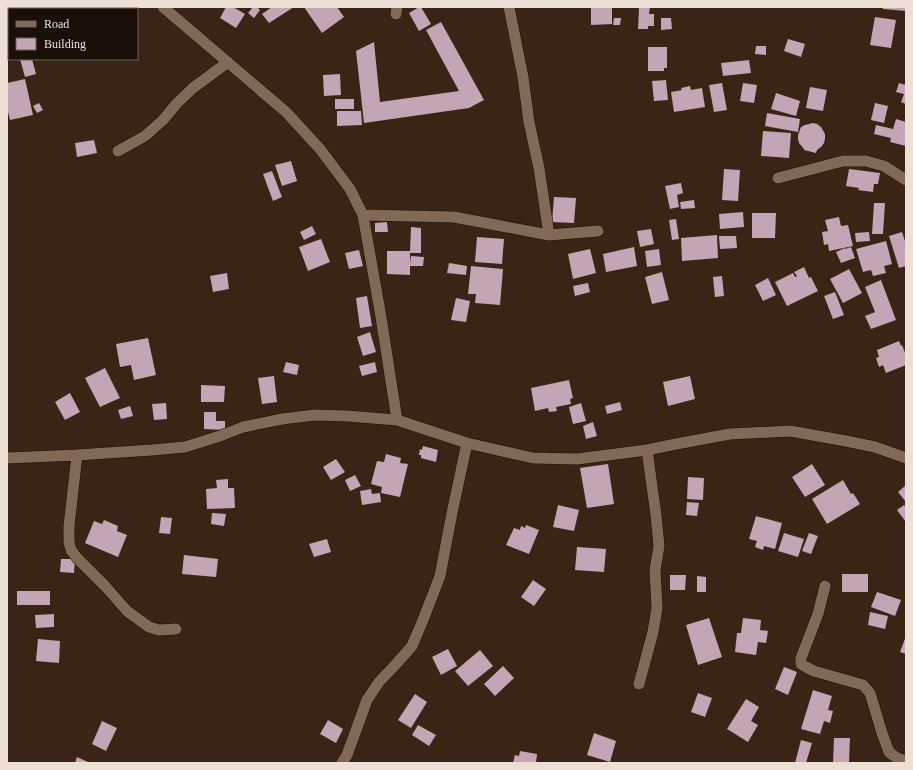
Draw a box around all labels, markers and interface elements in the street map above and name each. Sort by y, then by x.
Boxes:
legend [8,8,138,60]
text: Road [44,17,69,31]
text: Building [44,37,86,51]

